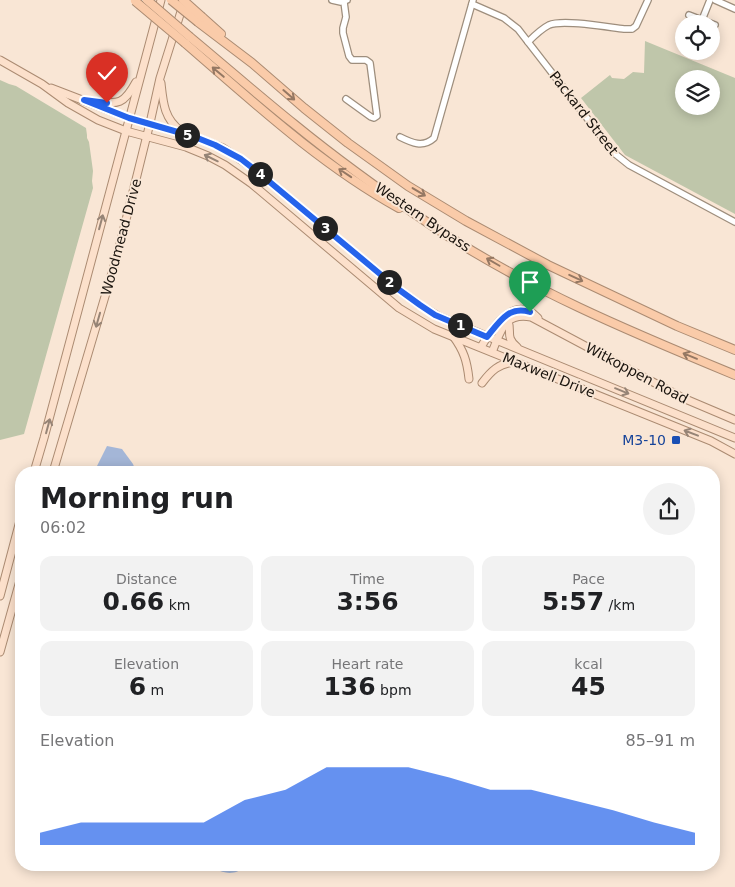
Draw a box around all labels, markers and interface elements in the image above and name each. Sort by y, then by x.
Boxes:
map controls [675,15,720,115]
button: locate [675,15,720,60]
pin [86,52,128,103]
icon: check [93,59,121,87]
one-way arrow [212,66,225,77]
street label: Packard Street [546,68,622,158]
button: layers [675,70,720,115]
one-way arrow [282,89,295,101]
pin: 5 [174,122,200,148]
text: 5 [183,127,192,143]
one-way arrow [204,153,219,162]
pin: 4 [248,162,272,186]
text: 4 [256,166,265,182]
one-way arrow [339,168,353,178]
street label: Woodmead Drive [98,177,144,297]
street label: Western Bypass [372,179,474,255]
one-way arrow [411,188,425,198]
one-way arrow [97,215,107,231]
pin: 3 [312,216,338,240]
text: 3 [321,220,330,236]
one-way arrow [486,257,500,267]
pin [509,261,551,312]
icon: arrive [516,268,544,296]
pin: 2 [376,270,402,294]
text: 2 [385,274,394,290]
one-way arrow [568,274,583,284]
one-way arrow [93,311,103,327]
pin: 1 [448,312,472,338]
text: 1 [456,317,465,333]
street label: Witkoppen Road [583,339,691,407]
street label: Maxwell Drive [500,349,598,401]
one-way arrow [683,351,698,361]
one-way arrow [614,387,629,396]
one-way arrow [44,418,53,434]
one-way arrow [684,428,699,437]
place label: M3-10 [622,432,666,448]
marker: M3-10 [670,434,682,446]
text: Morning run [40,482,234,515]
button: share [643,483,695,535]
text: 06:02 [40,518,86,537]
text: Distance [116,571,177,587]
text: Time [350,571,385,587]
text: Pace [572,571,605,587]
text: 0.66 [103,587,164,616]
text: 3:56 [336,587,399,616]
text: 5:57 [542,587,604,616]
text: km [164,597,190,613]
text: /km [604,597,635,613]
text: Elevation [114,656,179,672]
text: Heart rate [332,656,403,672]
text: kcal [574,656,603,672]
text: 6 [129,672,146,701]
text: 136 [323,672,376,701]
text: 45 [571,672,606,701]
text: m [146,682,164,698]
text: bpm [376,682,412,698]
text: Elevation [40,731,114,750]
text: 85–91 m [626,731,695,750]

